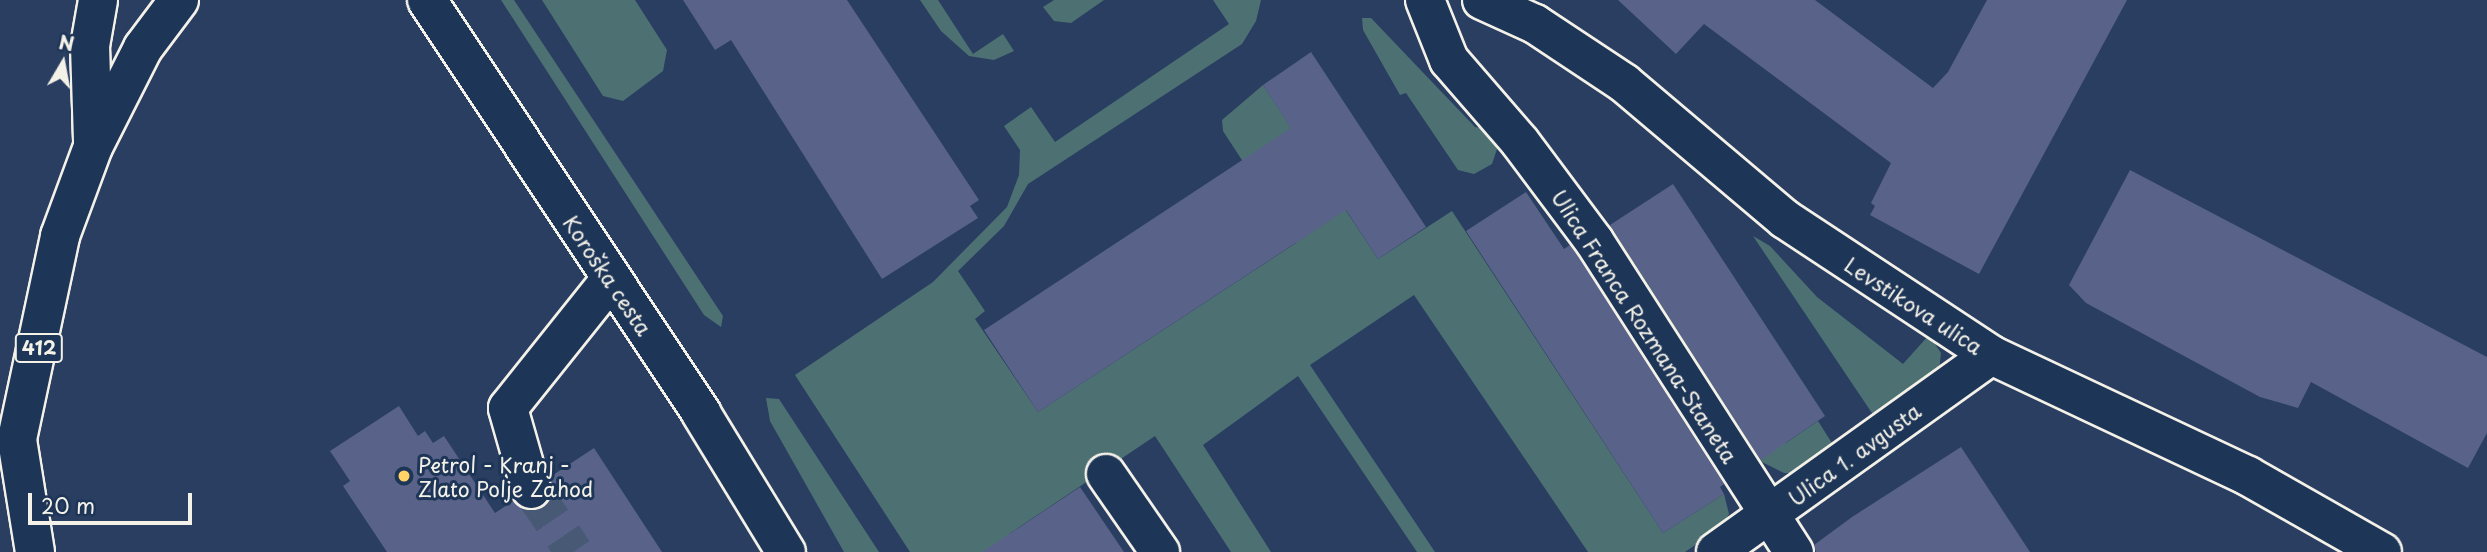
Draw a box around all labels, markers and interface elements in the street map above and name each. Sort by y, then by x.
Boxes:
text: N [57,27,76,57]
north arrow [28,28,98,98]
street label: Ulica Franca Rozmana-Staneta [1547,185,1743,467]
street label: Koroška cesta [558,210,658,340]
street label: Levstikova ulica [1840,251,1988,359]
road number: 412 [14,332,64,364]
street label: Ulica 1. avgusta [1783,397,1925,511]
place label: Petrol - Kranj - Zlato Polje Zahod [418,451,595,501]
marker: Petrol - Kranj - Zlato Polje Zahod [396,468,412,484]
scale bar [32,478,196,522]
text: 20 m [41,489,95,521]

